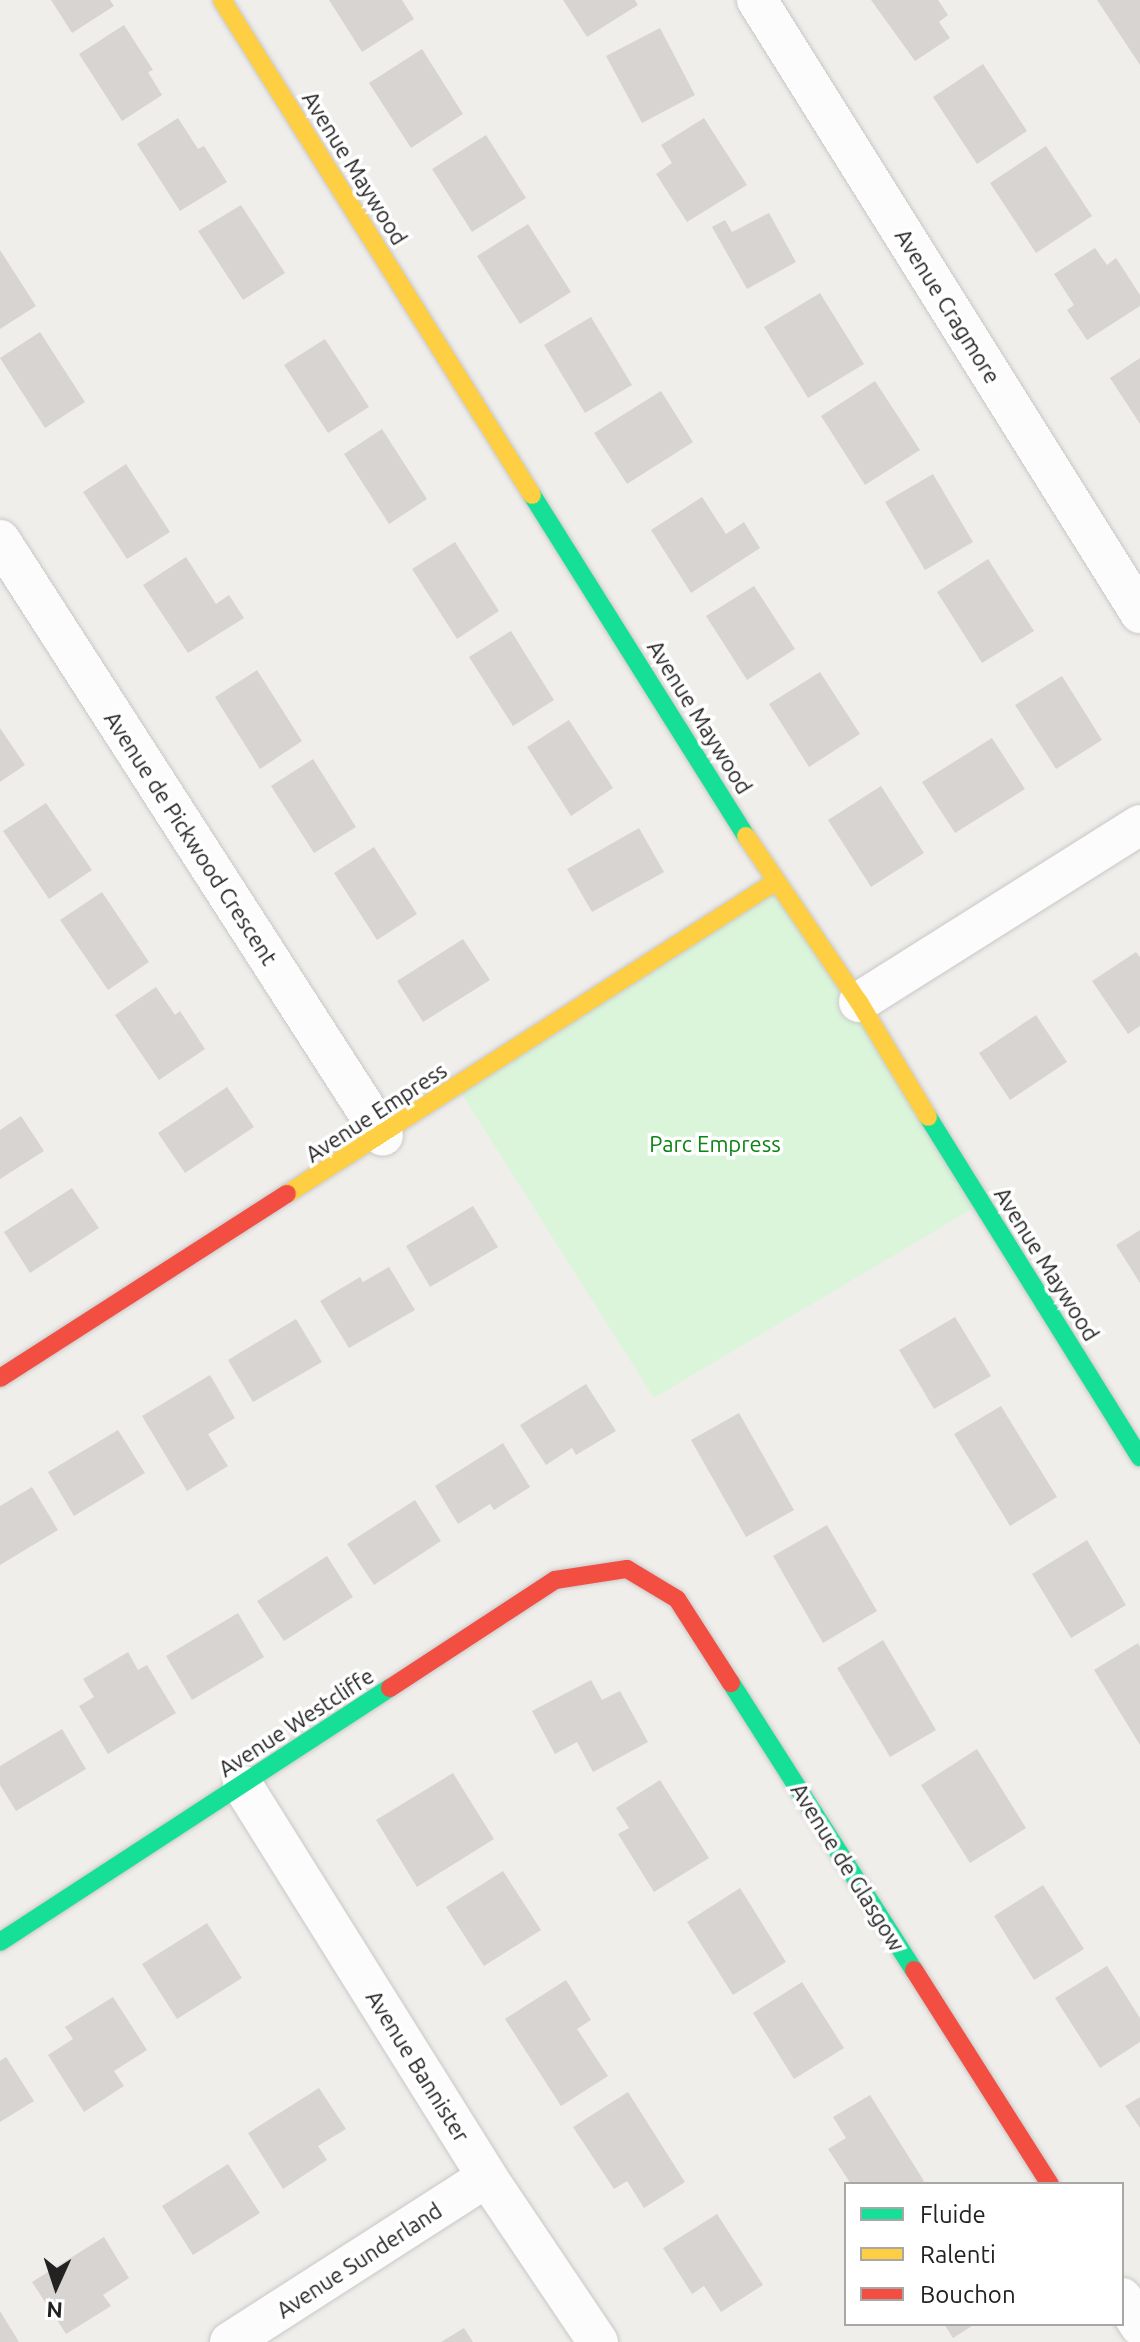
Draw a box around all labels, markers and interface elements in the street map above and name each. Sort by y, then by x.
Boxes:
street label: Avenue Maywood [297,86,413,250]
street label: Avenue Cragmore [890,224,1006,388]
street label: Avenue Maywood [642,635,758,799]
street label: Avenue de Pickwood Crescent [99,706,283,970]
street label: Avenue Empress [300,1057,452,1167]
park label: Parc Empress [649,1131,781,1157]
street label: Avenue Maywood [989,1182,1105,1346]
street label: Avenue Westcliffe [213,1662,379,1782]
street label: Avenue de Glasgow [786,1778,910,1956]
street label: Avenue Bannister [361,1985,475,2147]
legend [844,2182,1124,2326]
street label: Avenue Sunderland [271,2197,447,2323]
text: Fluide [920,2201,986,2228]
text: Ralenti [920,2241,996,2268]
north arrow [16,2246,96,2326]
text: Bouchon [920,2281,1016,2308]
text: N [46,2298,64,2323]

